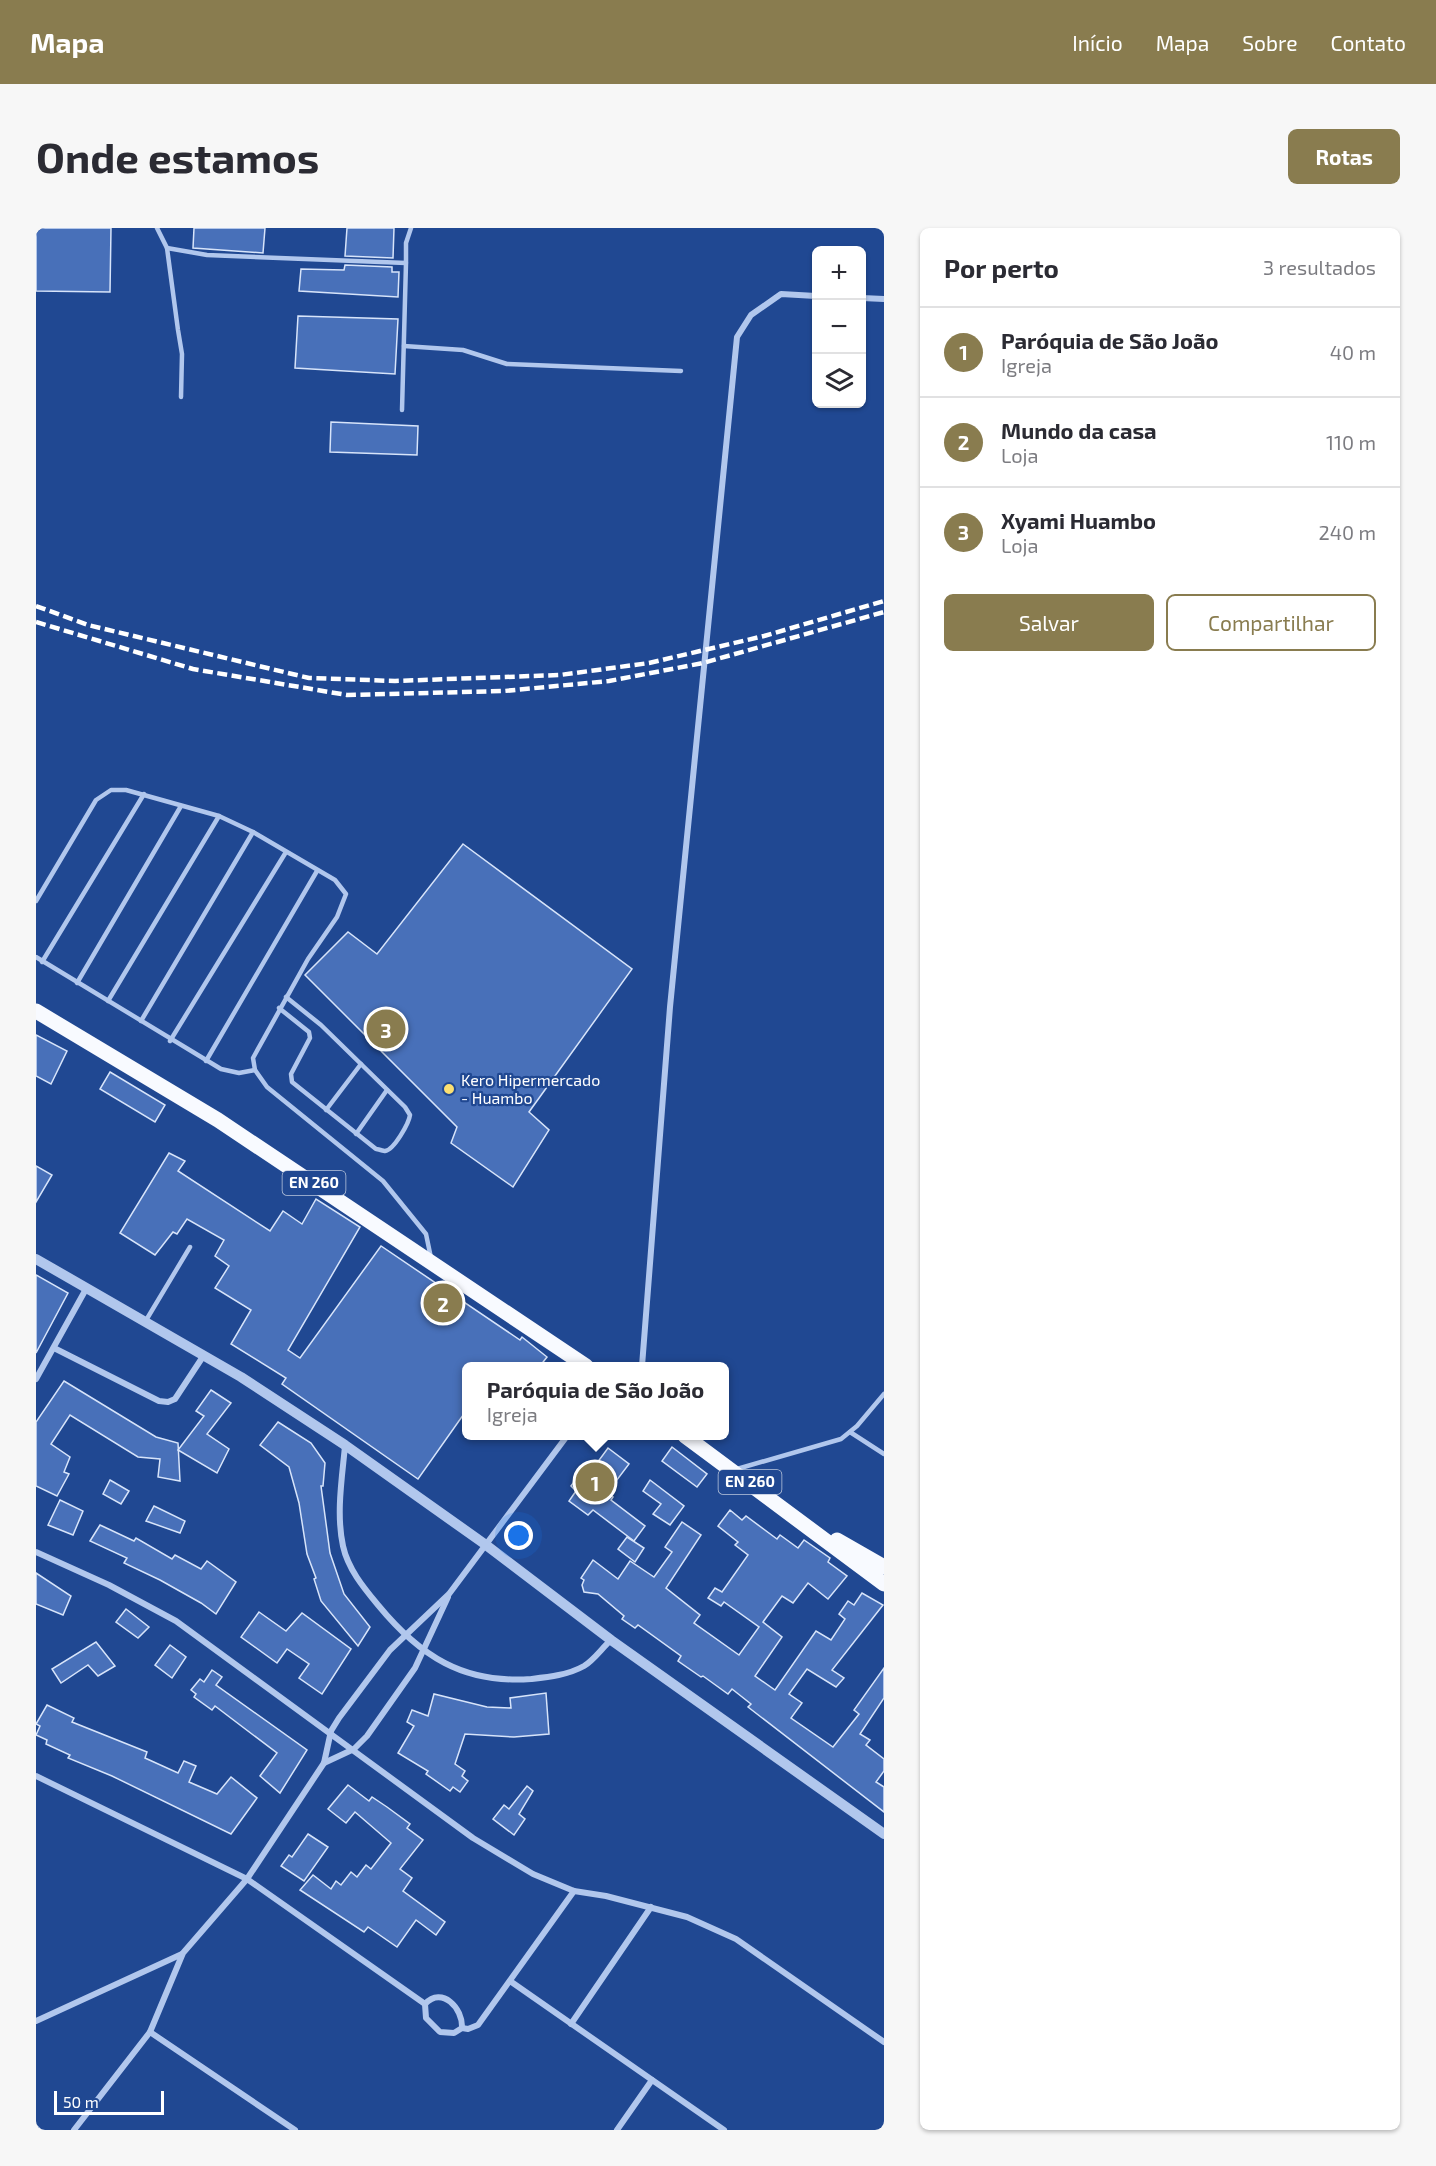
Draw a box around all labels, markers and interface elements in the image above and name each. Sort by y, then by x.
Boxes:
text: Mapa [30,25,104,59]
text: Início [1072,30,1123,55]
text: Mapa [1156,30,1209,55]
text: Sobre [1242,30,1297,55]
text: Contato [1330,30,1406,55]
button: Rotas [1288,129,1400,184]
text: Onde estamos [36,131,319,181]
map controls [812,246,866,408]
button: + [812,246,866,300]
text: Por perto [944,252,1059,283]
text: 3 resultados [1263,255,1376,279]
button: − [812,300,866,354]
text: Paróquia de São João [1001,327,1218,353]
text: 1 [959,340,968,364]
text: 40 m [1330,340,1376,364]
text: Igreja [1001,353,1052,377]
button: layers [812,354,866,408]
text: Mundo da casa [1001,417,1157,443]
text: 2 [958,430,969,454]
text: 110 m [1326,430,1376,454]
text: Loja [1001,443,1039,467]
text: Xyami Huambo [1001,507,1156,533]
text: 3 [958,520,969,544]
text: 240 m [1318,520,1376,544]
text: Loja [1001,533,1039,557]
button: Salvar [944,594,1154,651]
button: Compartilhar [1166,594,1376,651]
pin: 3 [366,1006,406,1052]
place label: Kero Hipermercado - Huambo [461,1070,600,1107]
marker: Kero Hipermercado - Huambo [442,1082,456,1096]
road number: EN 260 [282,1171,346,1195]
pin: 2 [424,1280,462,1326]
popup [462,1362,729,1440]
text: Paróquia de São João [487,1376,704,1402]
text: Igreja [487,1402,538,1426]
pin: 1 [576,1460,614,1504]
road number: EN 260 [718,1470,782,1494]
your location [504,1521,533,1550]
scale bar [54,2088,164,2116]
text: 50 m [63,2092,99,2111]

